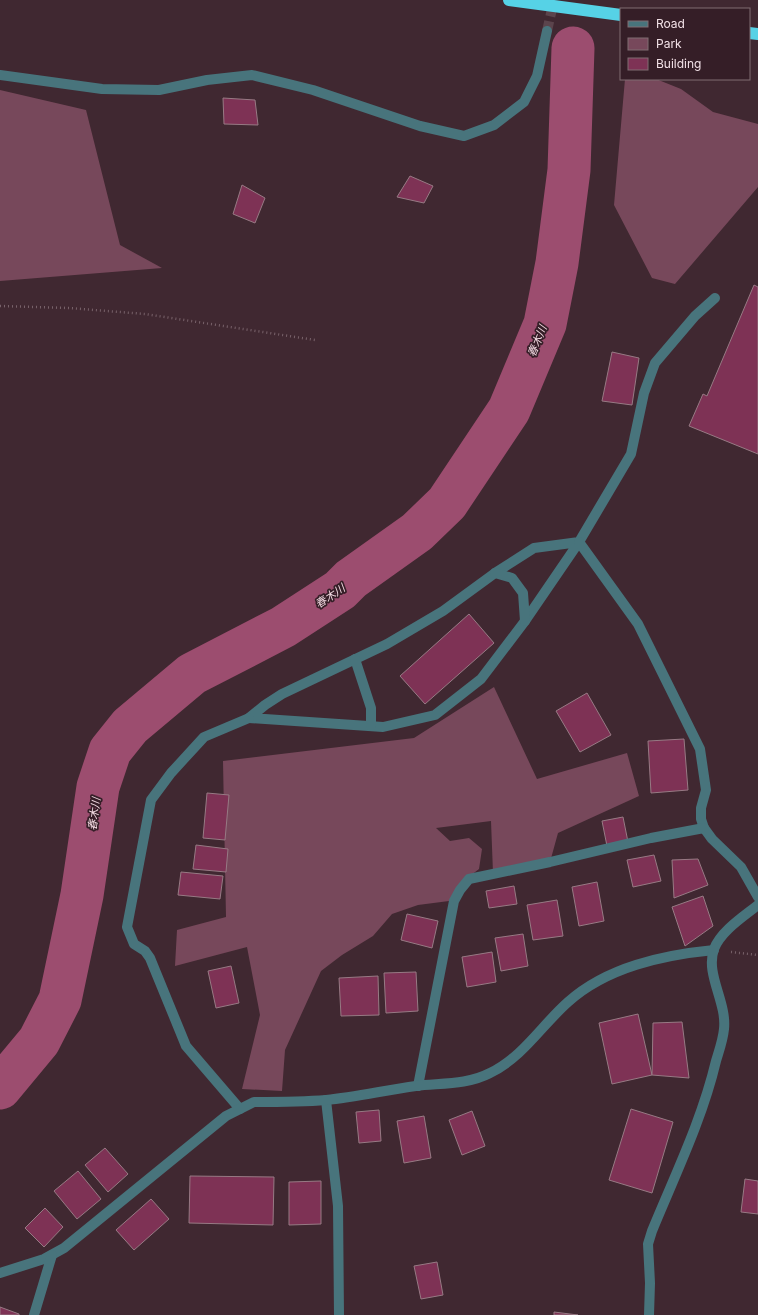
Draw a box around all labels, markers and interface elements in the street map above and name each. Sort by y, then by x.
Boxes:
legend [620,8,750,80]
text: Road [656,16,685,31]
text: Park [656,36,682,51]
text: Building [656,56,701,71]
water label: 春木川 [524,322,550,359]
water label: 春木川 [312,580,348,611]
water label: 春木川 [85,796,103,831]

